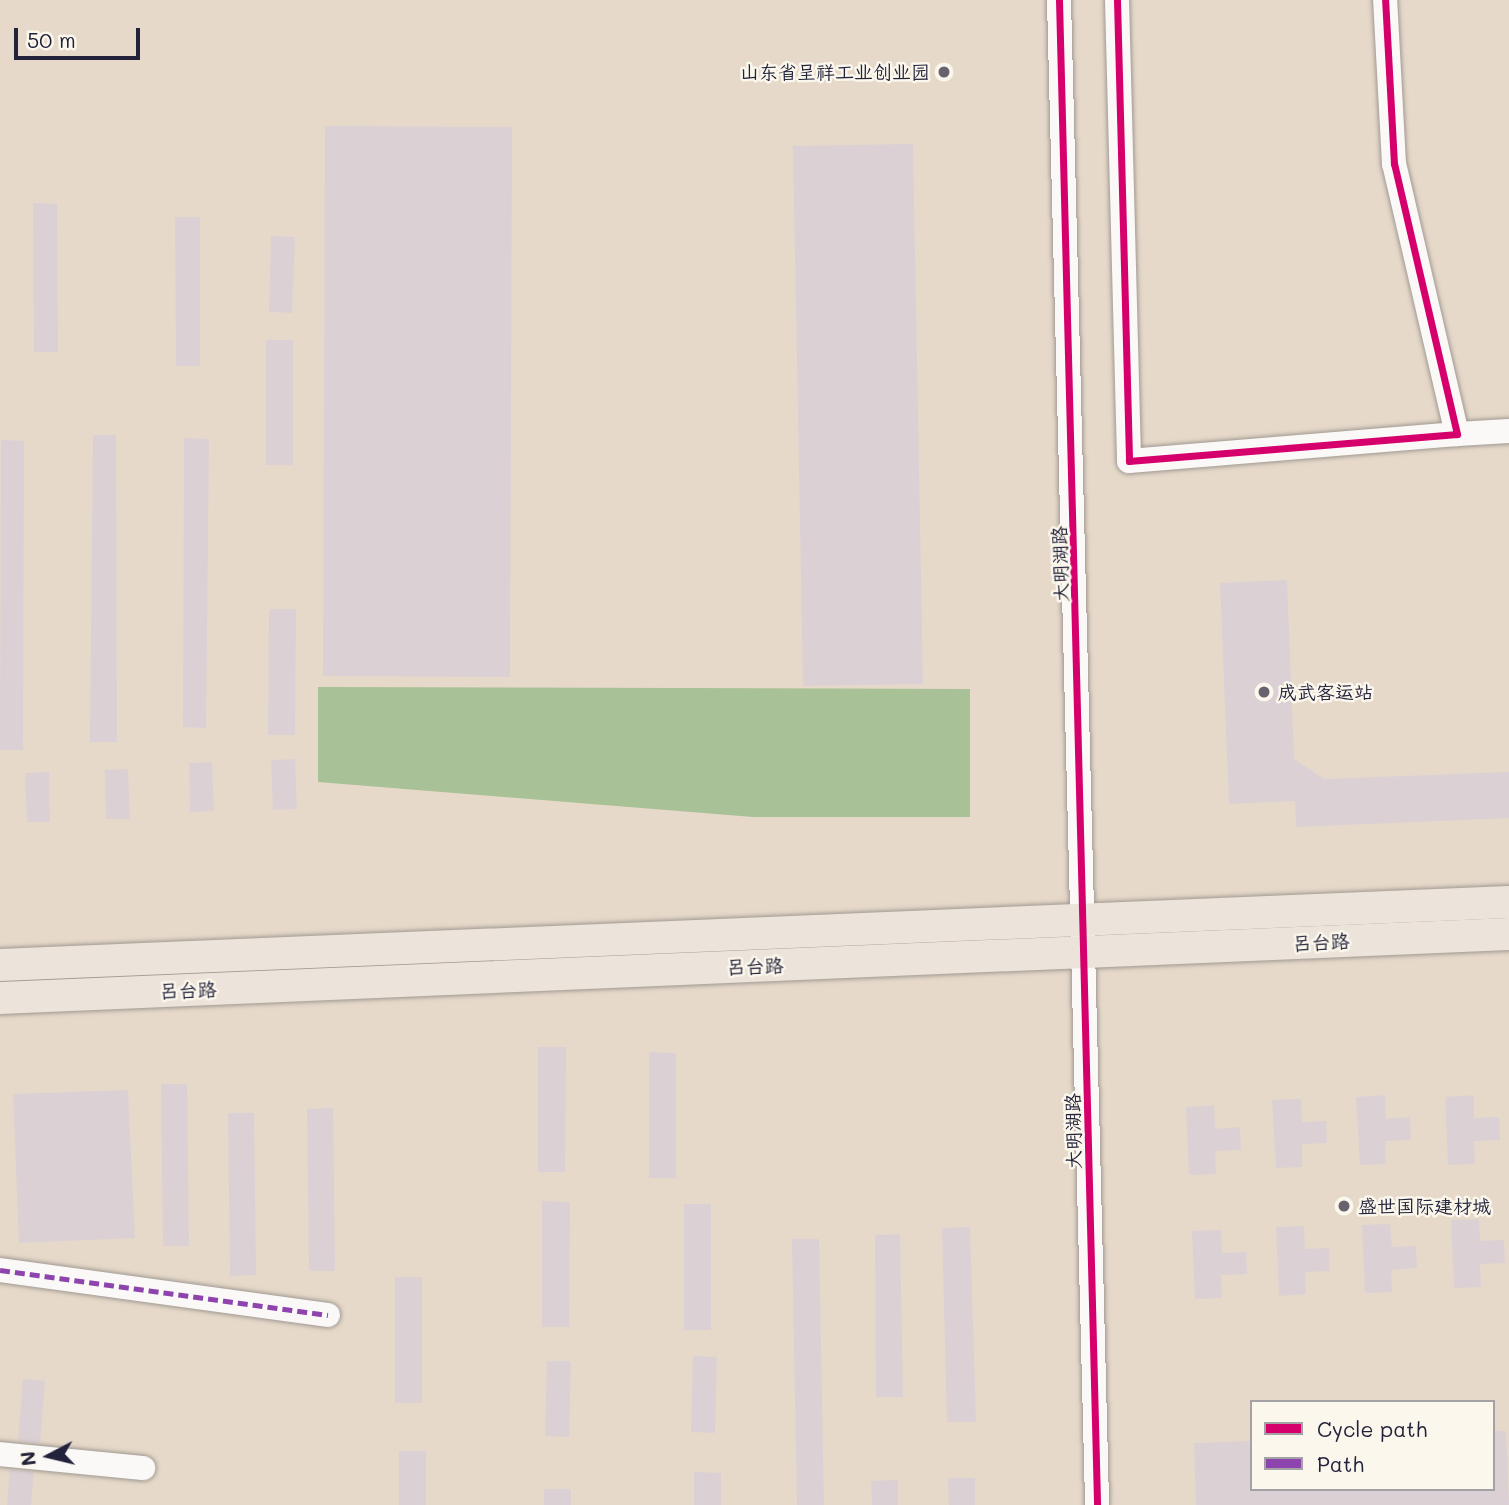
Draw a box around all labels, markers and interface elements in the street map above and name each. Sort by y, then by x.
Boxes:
scale bar [18,14,144,58]
text: 50 m [27,26,76,53]
place label: 山东省呈祥工业创业园 [740,61,930,83]
marker: 山东省呈祥工业创业园 [936,64,952,80]
street label: 大明湖路 [1047,526,1073,602]
place label: 成武客运站 [1278,681,1373,703]
marker: 成武客运站 [1256,684,1272,700]
street label: 吕台路 [1292,929,1350,955]
street label: 吕台路 [726,954,784,978]
street label: 吕台路 [159,978,217,1002]
street label: 大明湖路 [1061,1093,1085,1169]
place label: 盛世国际建材城 [1358,1195,1491,1217]
marker: 盛世国际建材城 [1336,1198,1352,1214]
legend [1250,1400,1495,1491]
text: Cycle path [1317,1415,1427,1442]
north arrow [14,1421,84,1491]
text: N [14,1450,41,1467]
text: Path [1317,1450,1364,1477]

